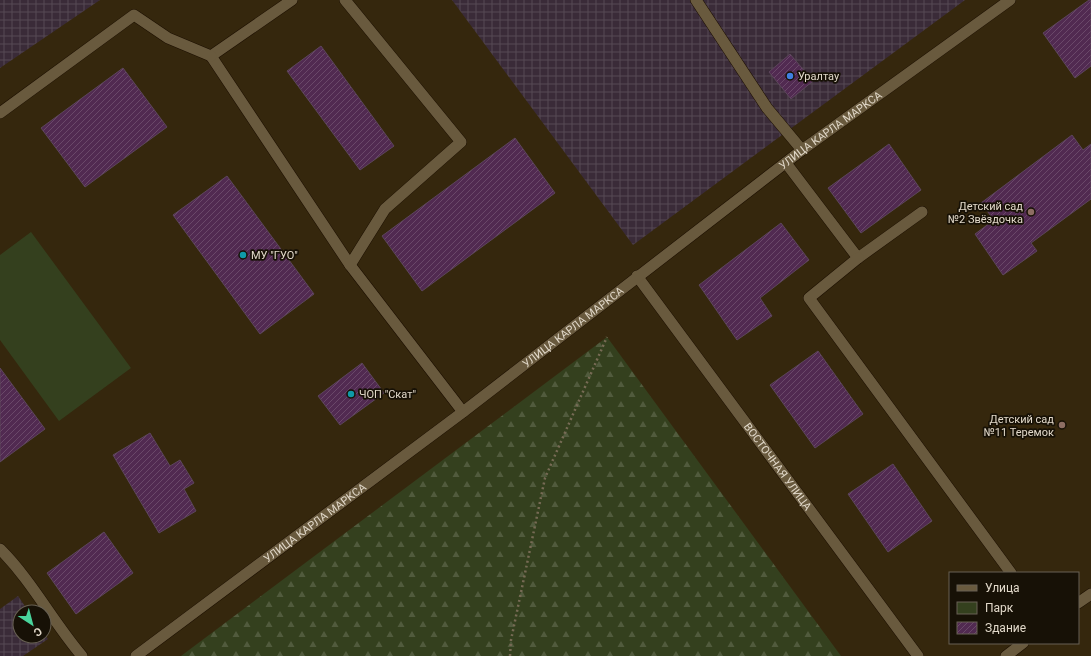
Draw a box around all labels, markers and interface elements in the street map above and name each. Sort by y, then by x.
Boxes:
place label: Уралтау [798,70,840,83]
marker: Уралтау [785,71,795,81]
street label: УЛИЦА КАРЛА МАРКСА [777,88,885,172]
place label: Детский сад №2 Звёздочка [948,200,1023,226]
marker: Детский сад №2 Звёздочка [1026,207,1036,217]
place label: МУ "ГУО" [251,249,298,262]
marker: МУ "ГУО" [238,250,248,260]
street label: УЛИЦА КАРЛА МАРКСА [520,284,627,371]
place label: ЧОП "Скат" [359,388,416,401]
marker: ЧОП "Скат" [346,389,356,399]
place label: Детский сад №11 Теремок [984,413,1054,439]
marker: Детский сад №11 Теремок [1057,420,1067,430]
street label: ВОСТОЧНАЯ УЛИЦА [741,421,815,514]
street label: УЛИЦА КАРЛА МАРКСА [261,480,369,565]
legend [949,572,1079,644]
text: Улица [985,581,1020,595]
text: Парк [985,601,1014,615]
north arrow [12,604,52,644]
text: Здание [985,621,1026,635]
text: С [31,624,44,639]

